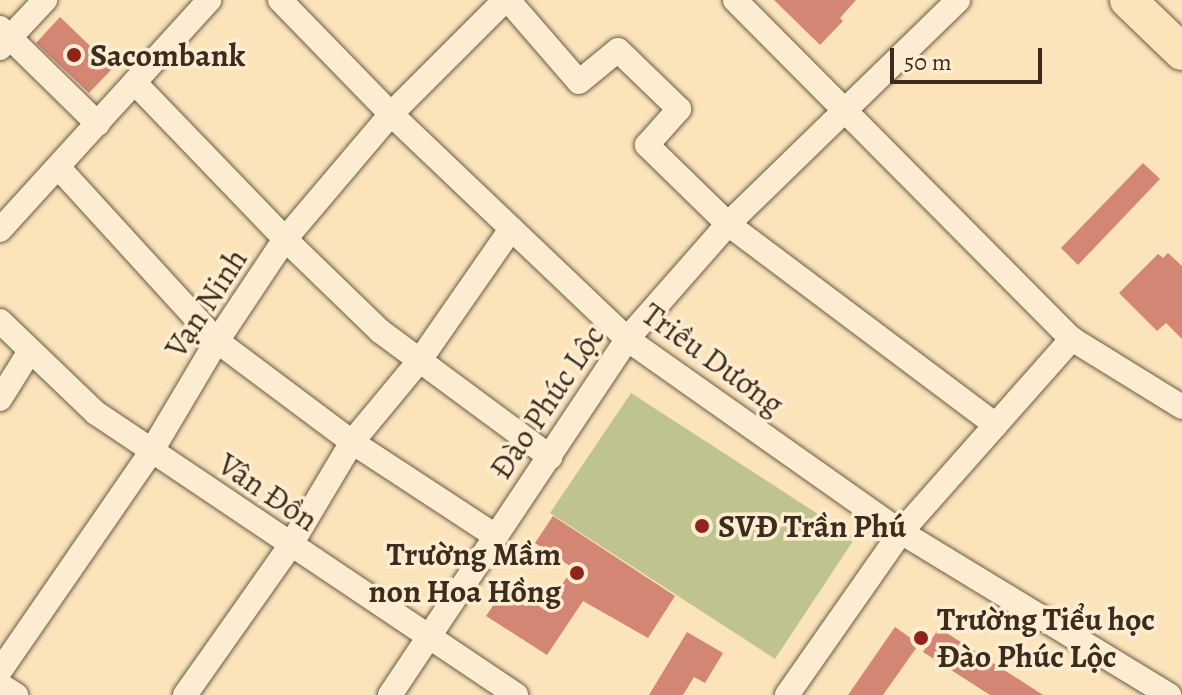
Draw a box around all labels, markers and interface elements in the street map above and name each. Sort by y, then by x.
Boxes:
scale bar [894,32,1046,82]
place label: Sacombank [90,36,245,74]
marker: Sacombank [65,46,83,64]
text: 50 m [904,46,952,78]
street label: Vạn Ninh [157,241,255,365]
street label: Triều Dương [635,295,791,423]
street label: Đào Phúc Lộc [481,318,613,486]
street label: Vân Đồn [211,445,325,539]
place label: SVĐ Trần Phú [718,507,906,545]
marker: SVĐ Trần Phú [693,517,711,535]
place label: Trường Mầm non Hoa Hồng [368,536,561,611]
marker: Trường Mầm non Hoa Hồng [568,564,586,582]
place label: Trường Tiểu học Đào Phúc Lộc [937,601,1155,676]
marker: Trường Tiểu học Đào Phúc Lộc [912,629,930,647]

